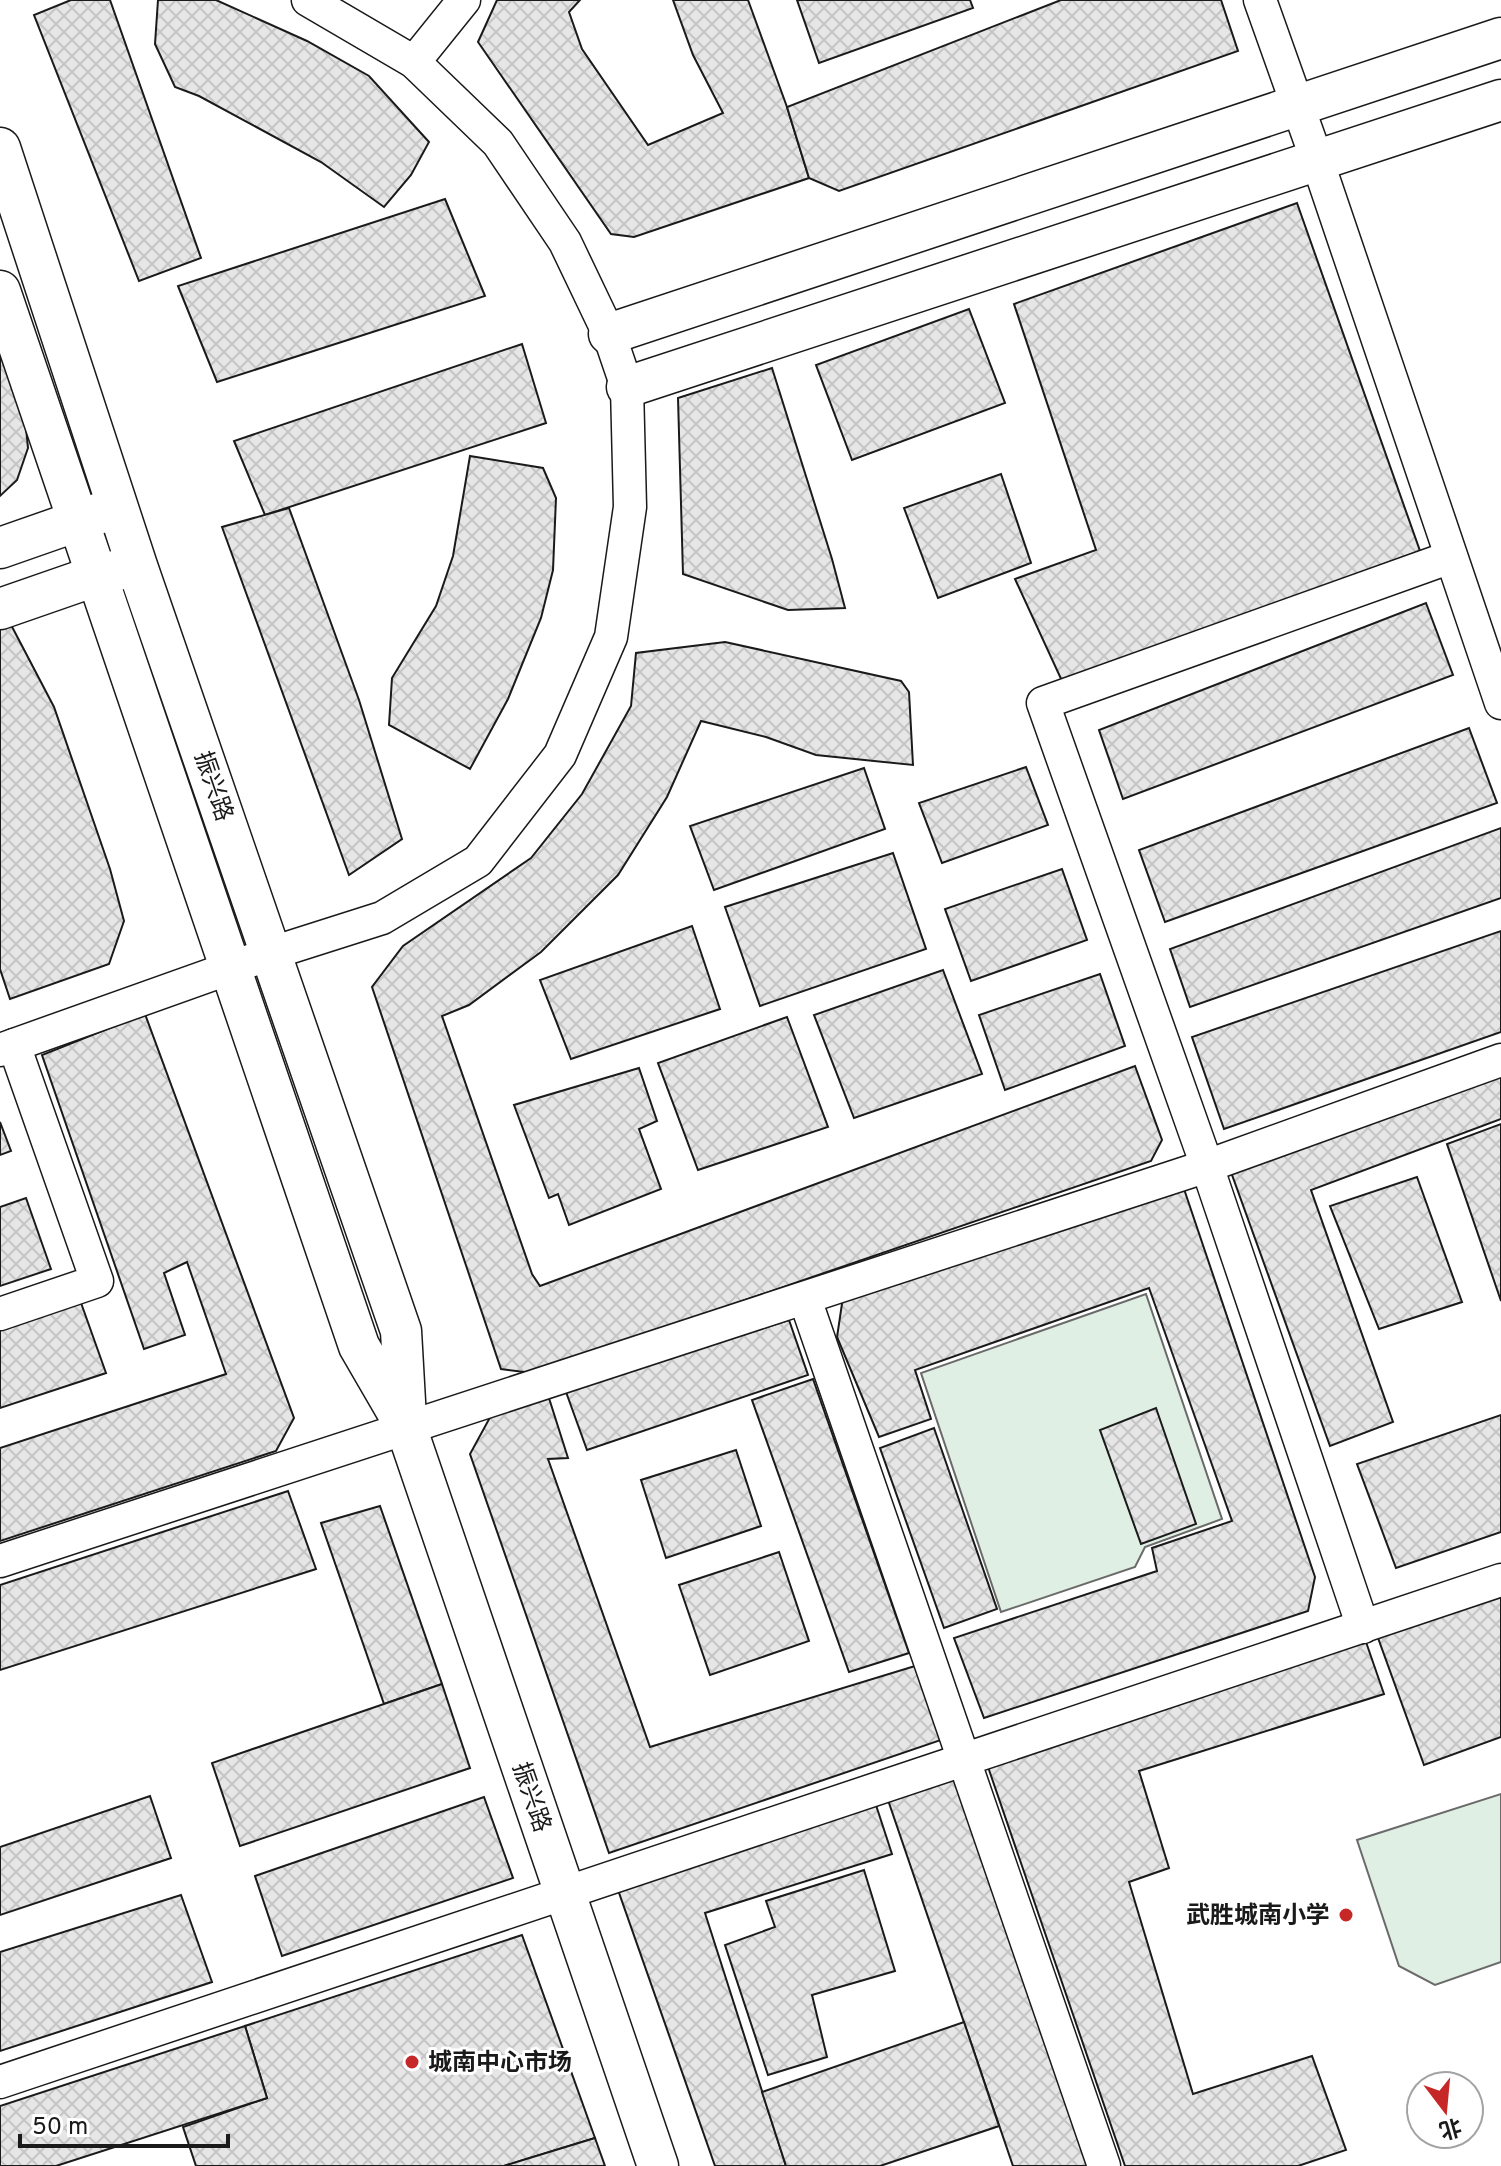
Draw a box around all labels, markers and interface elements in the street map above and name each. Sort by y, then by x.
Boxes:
street label: 振兴路 [186,748,238,826]
street label: 振兴路 [504,1759,556,1837]
place label: 武胜城南小学 [1186,1902,1330,1932]
marker: 武胜城南小学 [1337,1906,1355,1924]
place label: 城南中心市场 [428,2049,572,2079]
marker: 城南中心市场 [403,2053,421,2071]
north arrow [1405,2070,1485,2150]
scale bar [20,2098,228,2148]
text: 北 [1436,2111,1464,2143]
text: 50 m [32,2113,88,2143]

